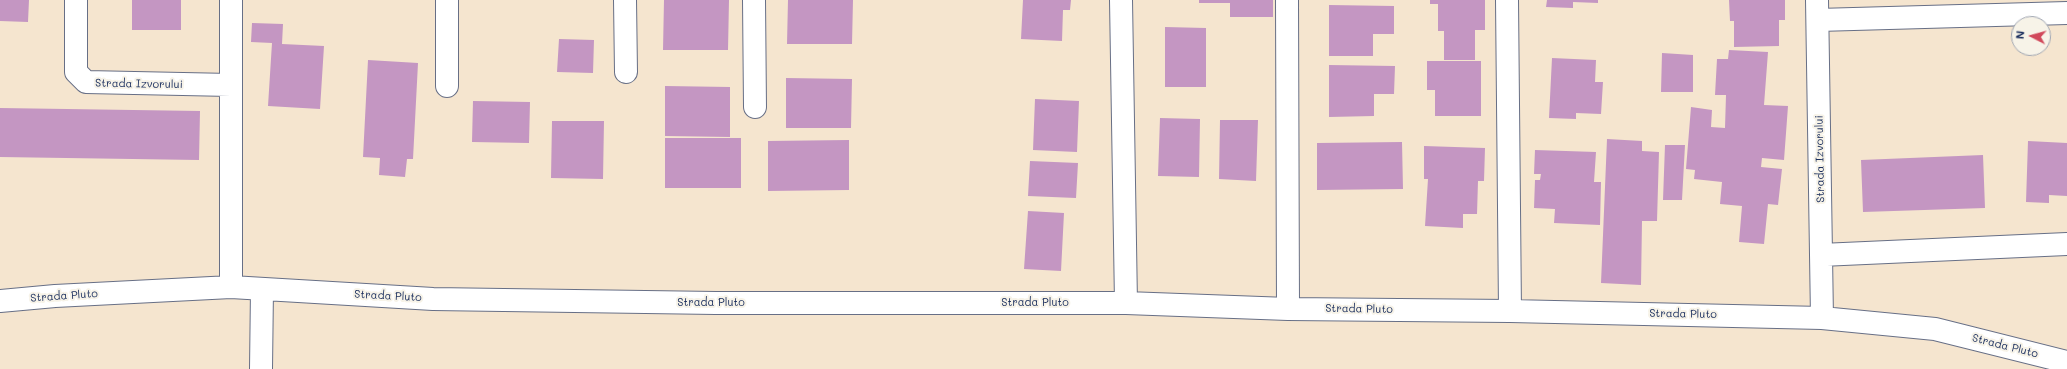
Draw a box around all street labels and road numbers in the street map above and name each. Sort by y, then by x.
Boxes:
street label: Strada Izvorului [95,77,183,91]
street label: Strada Izvorului [1813,115,1827,203]
street label: Strada Pluto [30,287,98,305]
street label: Strada Pluto [354,288,422,304]
street label: Strada Pluto [677,296,745,310]
street label: Strada Pluto [1001,296,1069,310]
street label: Strada Pluto [1325,302,1393,316]
street label: Strada Pluto [1649,307,1717,321]
street label: Strada Pluto [1971,331,2039,361]

